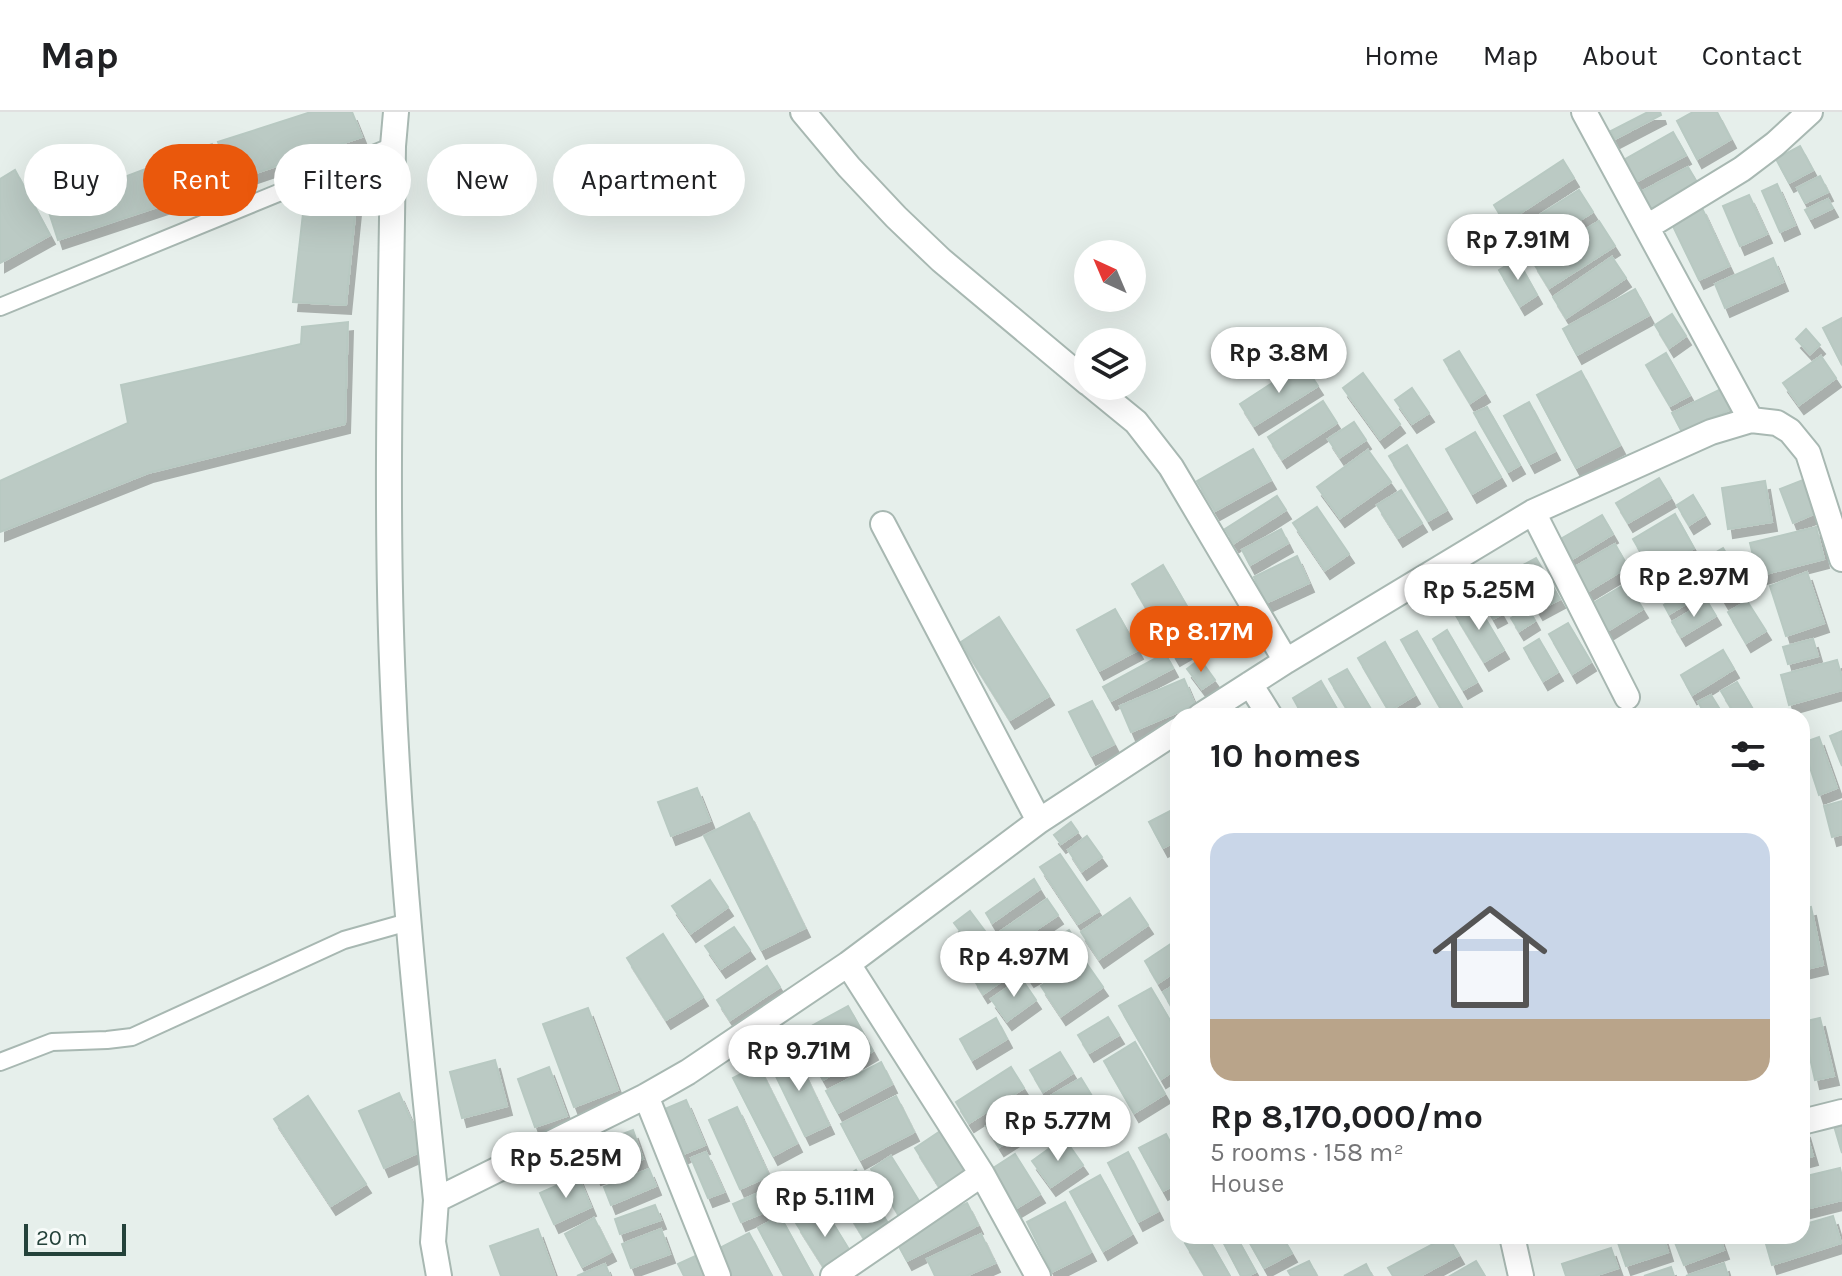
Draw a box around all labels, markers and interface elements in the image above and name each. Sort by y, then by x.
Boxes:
text: Map [40,33,119,78]
text: Home [1364,39,1439,72]
text: Map [1483,39,1538,72]
text: About [1582,39,1658,72]
text: Contact [1702,39,1802,72]
chip: Buy [24,144,127,216]
chip: Rent [143,144,258,216]
chip: Filters [274,144,411,216]
chip: New [427,144,537,216]
chip: Apartment [553,144,745,216]
pin: Rp 7.91M [1435,214,1601,282]
text: Rp 7.91M [1465,224,1571,255]
north arrow [1074,240,1146,312]
map controls [1074,240,1146,400]
pin: Rp 3.8M [1205,327,1353,395]
button: layers [1074,328,1146,400]
text: Rp 3.8M [1229,337,1329,368]
pin: Rp 2.97M [1611,551,1777,619]
text: Rp 2.97M [1638,561,1750,592]
pin: Rp 5.25M [1396,564,1562,632]
text: Rp 5.25M [1422,574,1536,605]
pin: Rp 8.17M [1118,606,1284,674]
text: Rp 8.17M [1148,616,1254,647]
icon: filters [1726,734,1770,778]
text: 10 homes [1210,736,1361,776]
icon: home [1418,885,1562,1029]
pin: Rp 4.97M [931,931,1097,999]
text: Rp 4.97M [958,941,1070,972]
pin: Rp 9.71M [716,1025,882,1093]
text: Rp 9.71M [746,1035,852,1066]
pin: Rp 5.77M [975,1095,1141,1163]
text: Rp 8,170,000/mo [1210,1097,1483,1137]
text: Rp 5.77M [1004,1105,1112,1136]
pin: Rp 5.25M [483,1132,649,1200]
text: 5 rooms · 158 m² [1210,1137,1404,1168]
text: Rp 5.25M [509,1142,623,1173]
text: House [1210,1168,1284,1199]
pin: Rp 5.11M [742,1171,908,1239]
text: Rp 5.11M [774,1181,876,1212]
scale bar [24,1220,126,1256]
text: 20 m [36,1225,88,1251]

